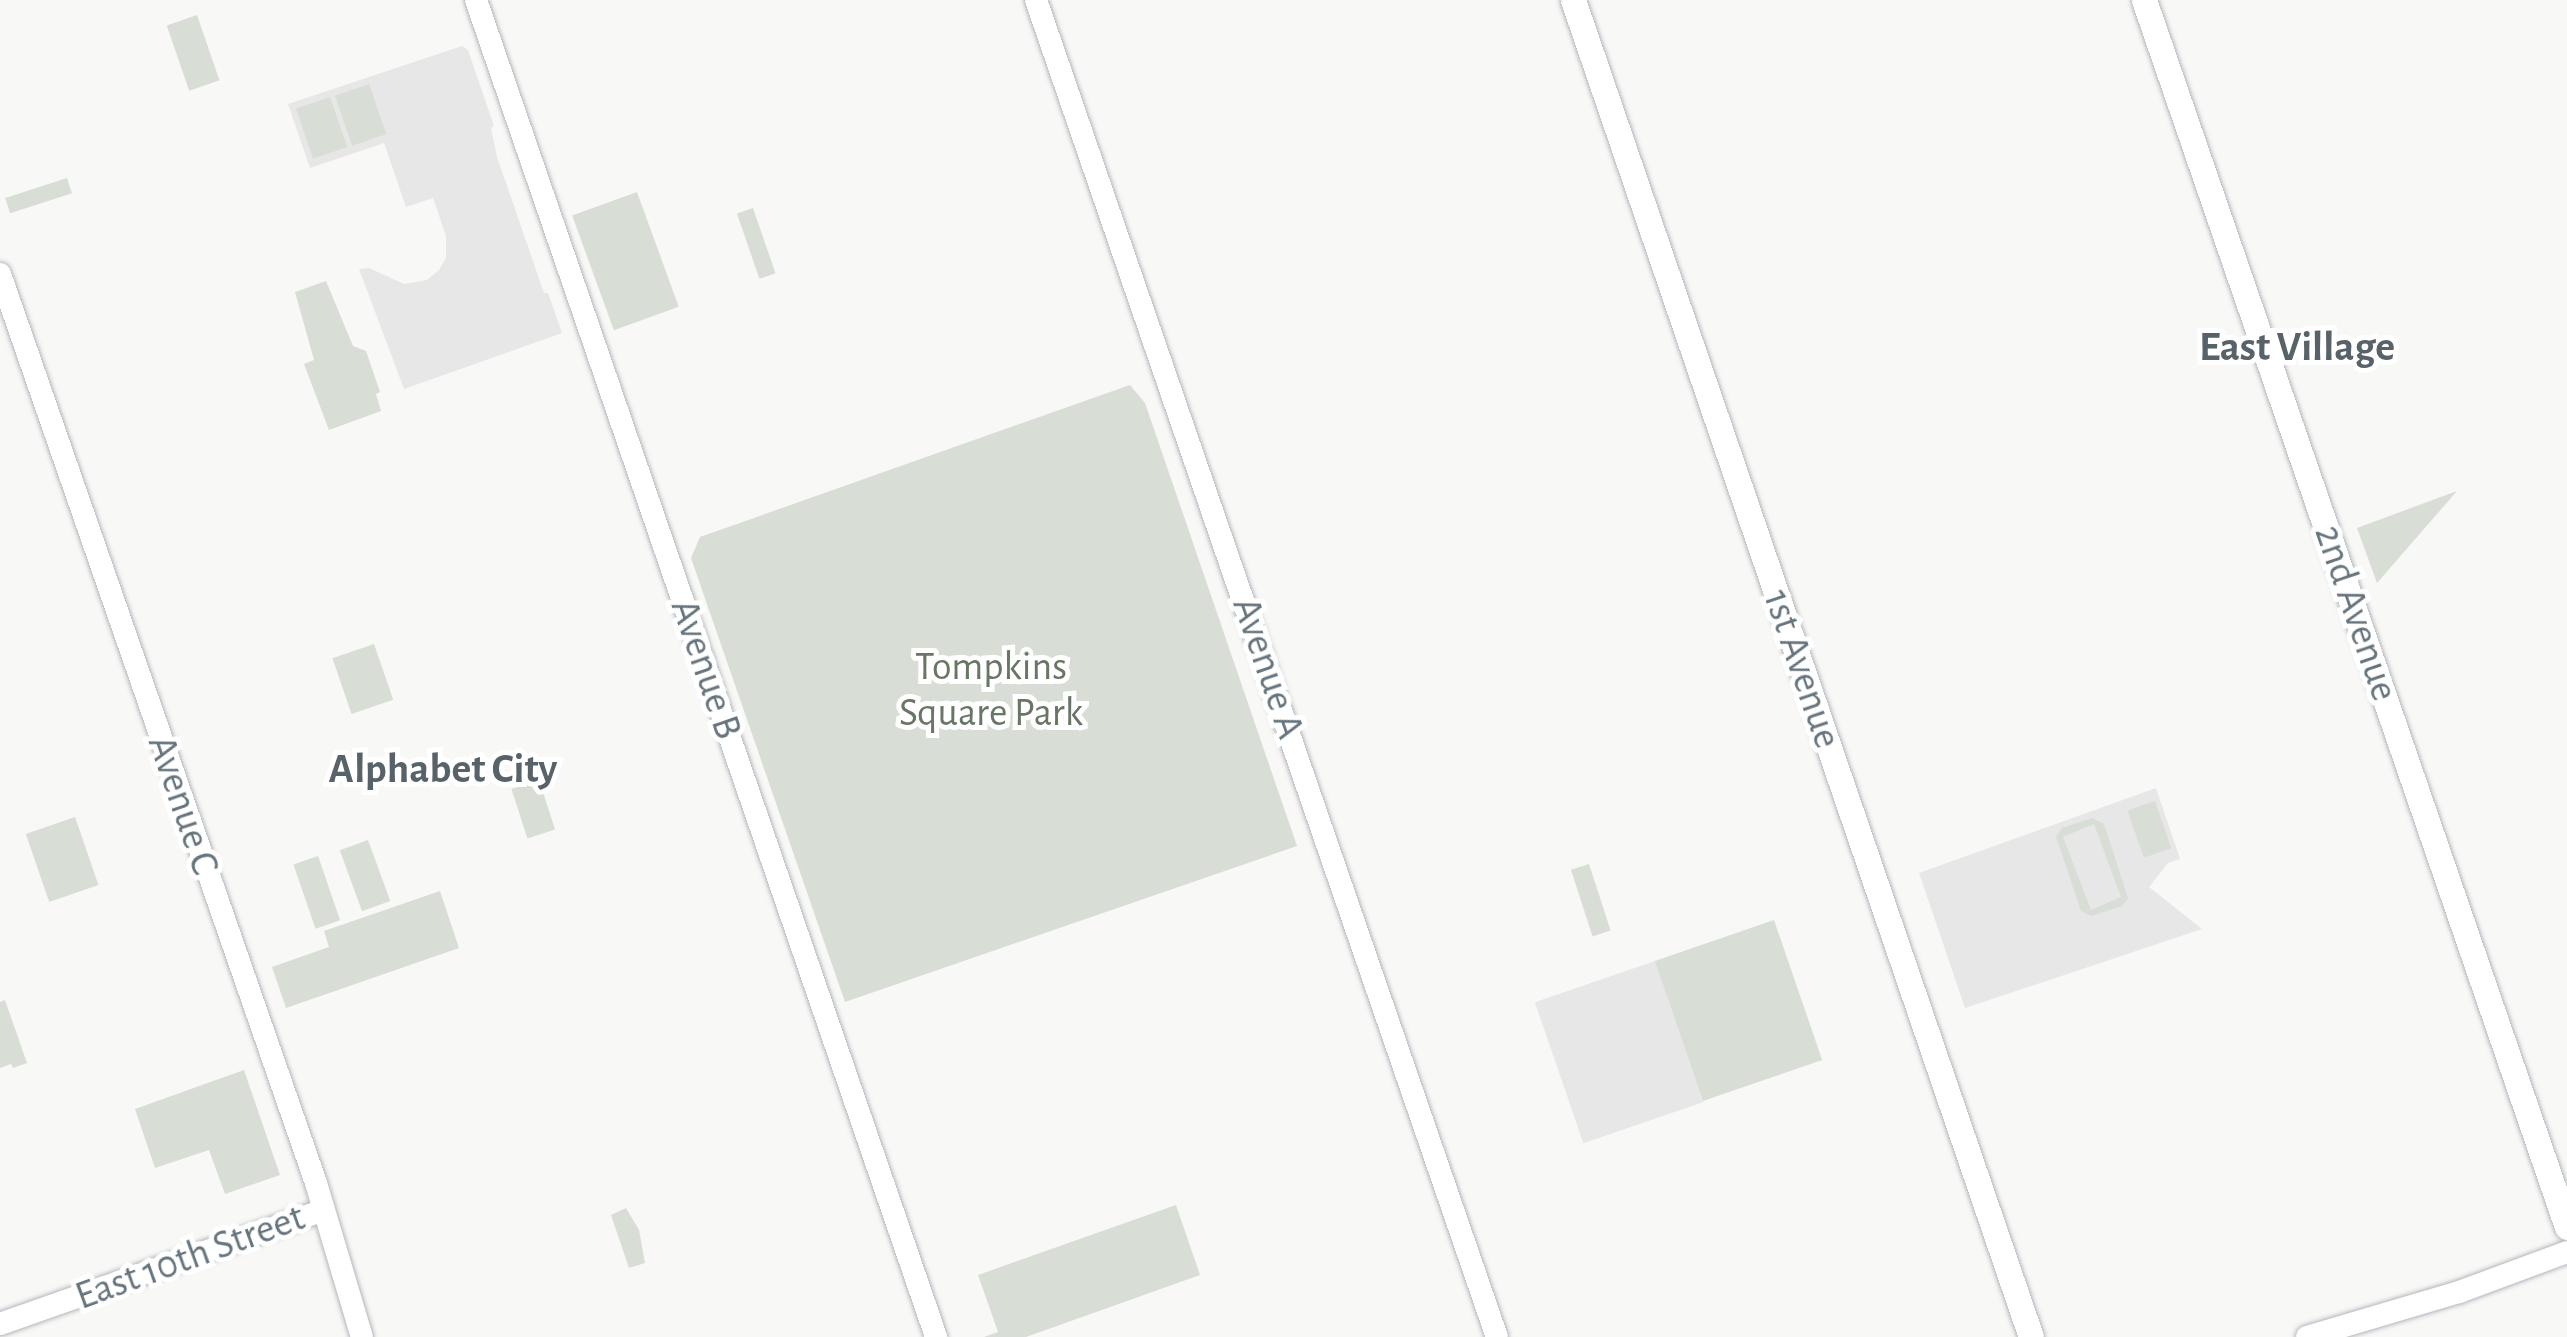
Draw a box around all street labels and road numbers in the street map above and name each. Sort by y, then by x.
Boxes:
street label: 2nd Avenue [2304,519,2408,707]
street label: 1st Avenue [1753,583,1851,755]
street label: Avenue A [1221,591,1315,745]
street label: Avenue B [660,593,752,745]
street label: Avenue C [137,729,229,881]
street label: East 10th Street [69,1193,311,1321]

